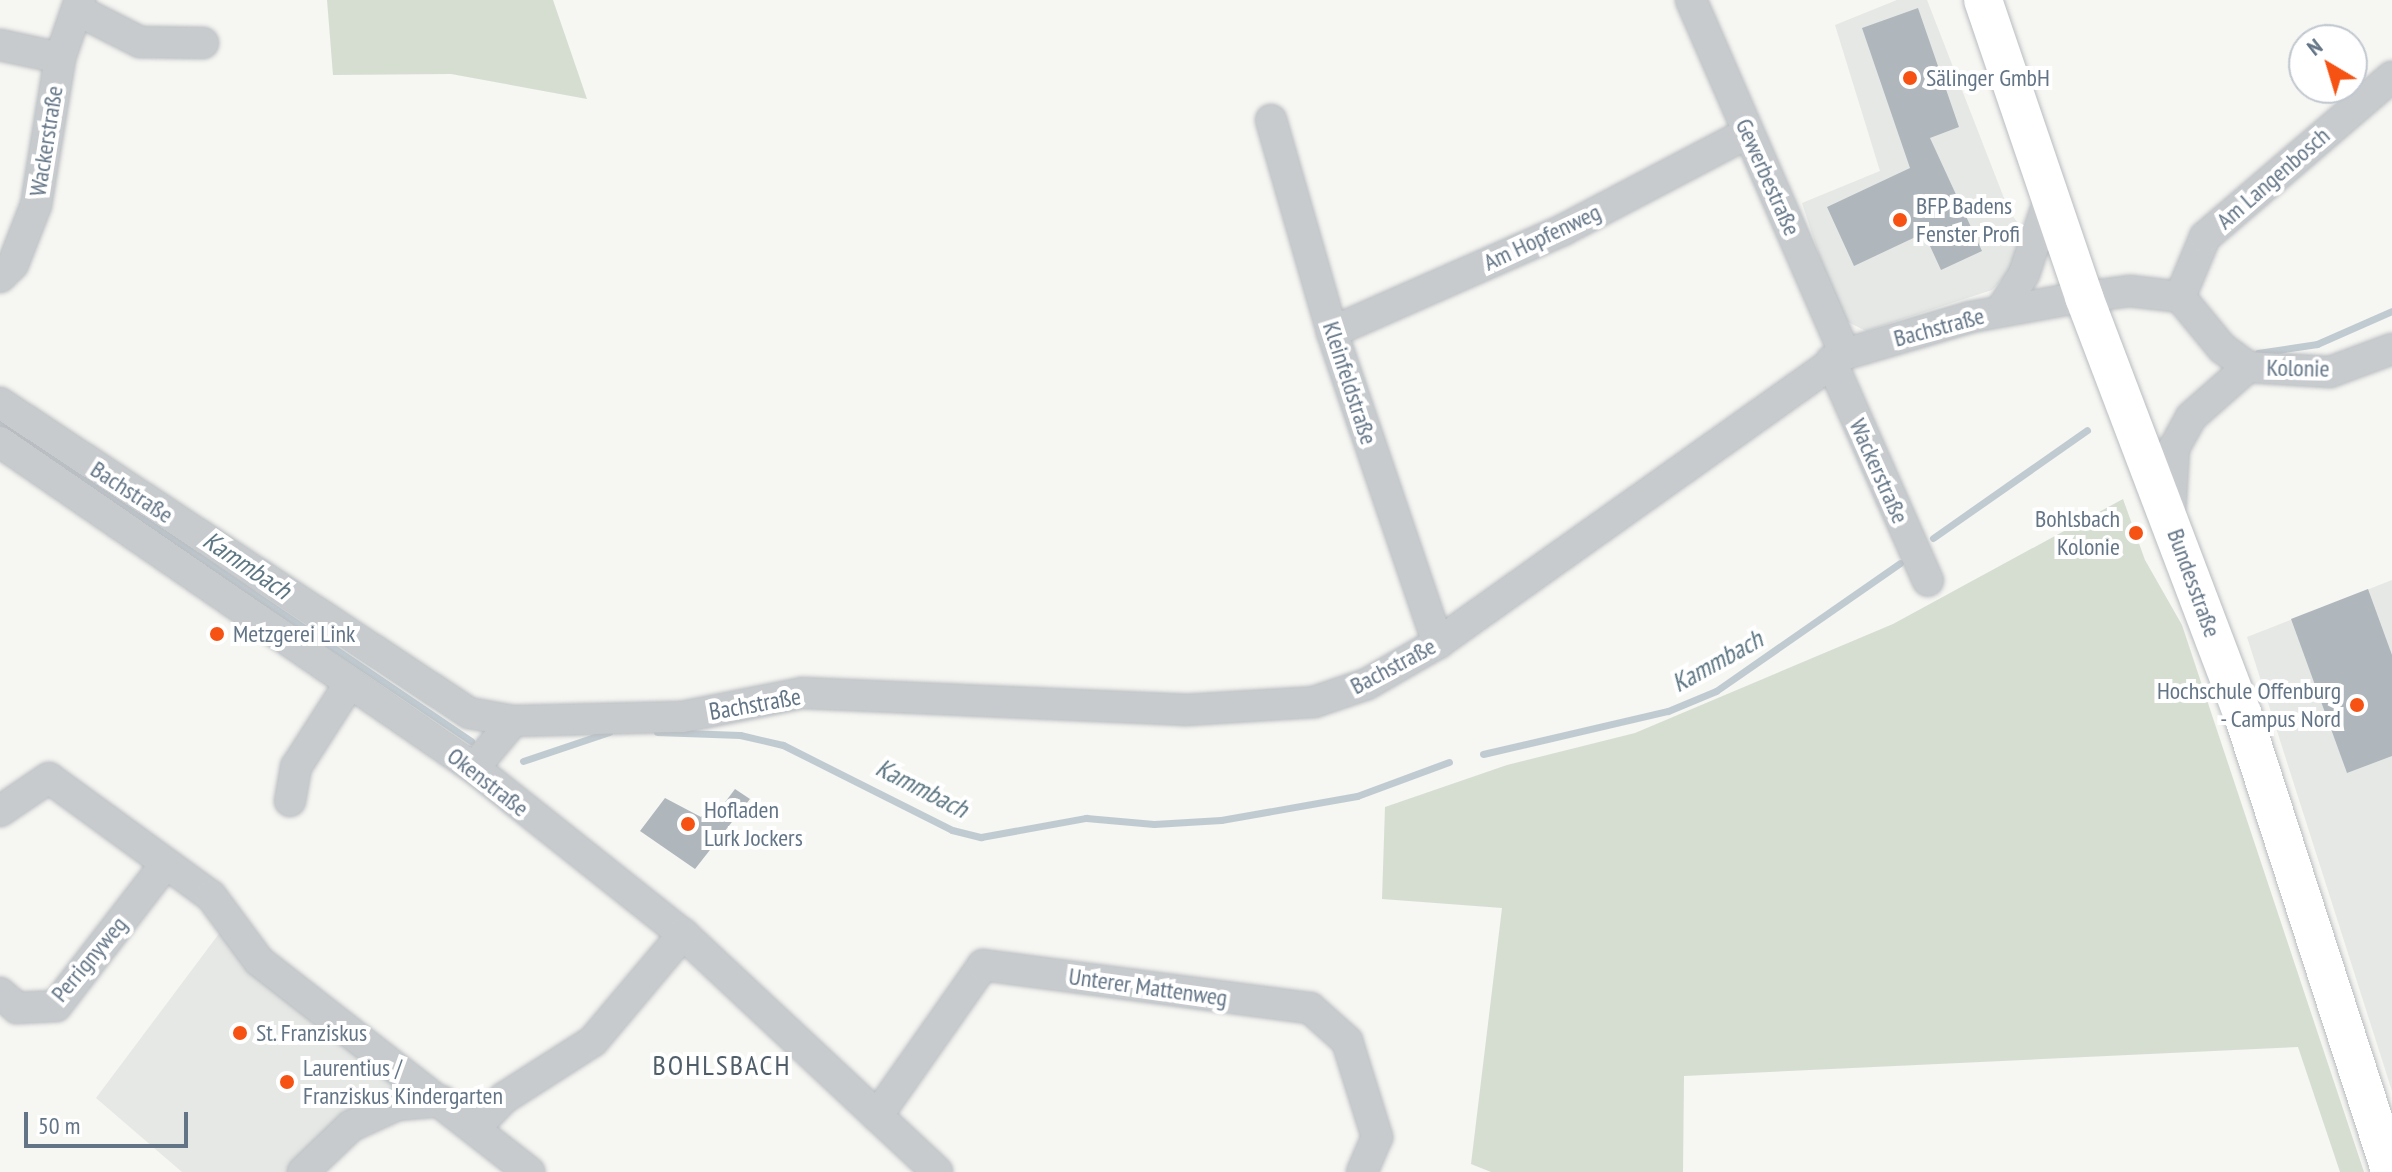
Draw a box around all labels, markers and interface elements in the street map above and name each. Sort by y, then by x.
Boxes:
north arrow [2288,24,2368,104]
text: N [2301,32,2328,61]
place label: Sälinger GmbH [1926,64,2050,92]
marker: Sälinger GmbH [1901,69,1919,87]
street label: Wackerstraße [23,84,69,198]
street label: Gewerbestraße [1729,114,1807,240]
street label: Am Langenbosch [2210,121,2336,235]
place label: BFP Badens Fenster Profi [1916,192,2020,248]
street label: Am Hopfenweg [1479,197,1605,277]
marker: BFP Badens Fenster Profi [1891,211,1909,229]
street label: Bachstraße [1891,301,1987,353]
street label: Kleinfeldstraße [1317,318,1383,448]
street label: Kolonie [2266,353,2330,383]
street label: Wackerstraße [1843,414,1915,528]
street label: Bachstraße [85,455,179,529]
place label: Bohlsbach Kolonie [2035,505,2120,561]
water label: Kammbach [197,524,297,606]
marker: Bohlsbach Kolonie [2127,524,2145,542]
street label: Bundesstraße [2161,525,2227,641]
place label: Metzgerei Link [233,620,355,648]
water label: Kammbach [1666,623,1768,699]
marker: Metzgerei Link [208,625,226,643]
street label: Bachstraße [1345,632,1441,700]
place label: Hochschule Offenburg - Campus Nord [2157,677,2341,733]
street label: Bachstraße [707,682,803,726]
marker: Hochschule Offenburg - Campus Nord [2348,696,2366,714]
street label: Okenstraße [442,741,534,823]
water label: Kammbach [871,752,973,824]
place label: Hofladen Lurk Jockers [704,796,803,852]
marker: Hofladen Lurk Jockers [679,815,697,833]
street label: Perrignyweg [45,910,133,1008]
street label: Unterer Mattenweg [1067,962,1229,1012]
place label: St. Franziskus [256,1019,369,1047]
marker: St. Franziskus [231,1024,249,1042]
district label: BOHLSBACH [653,1048,791,1082]
place label: Laurentius / Franziskus Kindergarten [303,1054,503,1110]
marker: Laurentius / Franziskus Kindergarten [278,1073,296,1091]
scale bar [28,1096,192,1146]
text: 50 m [38,1110,80,1141]

